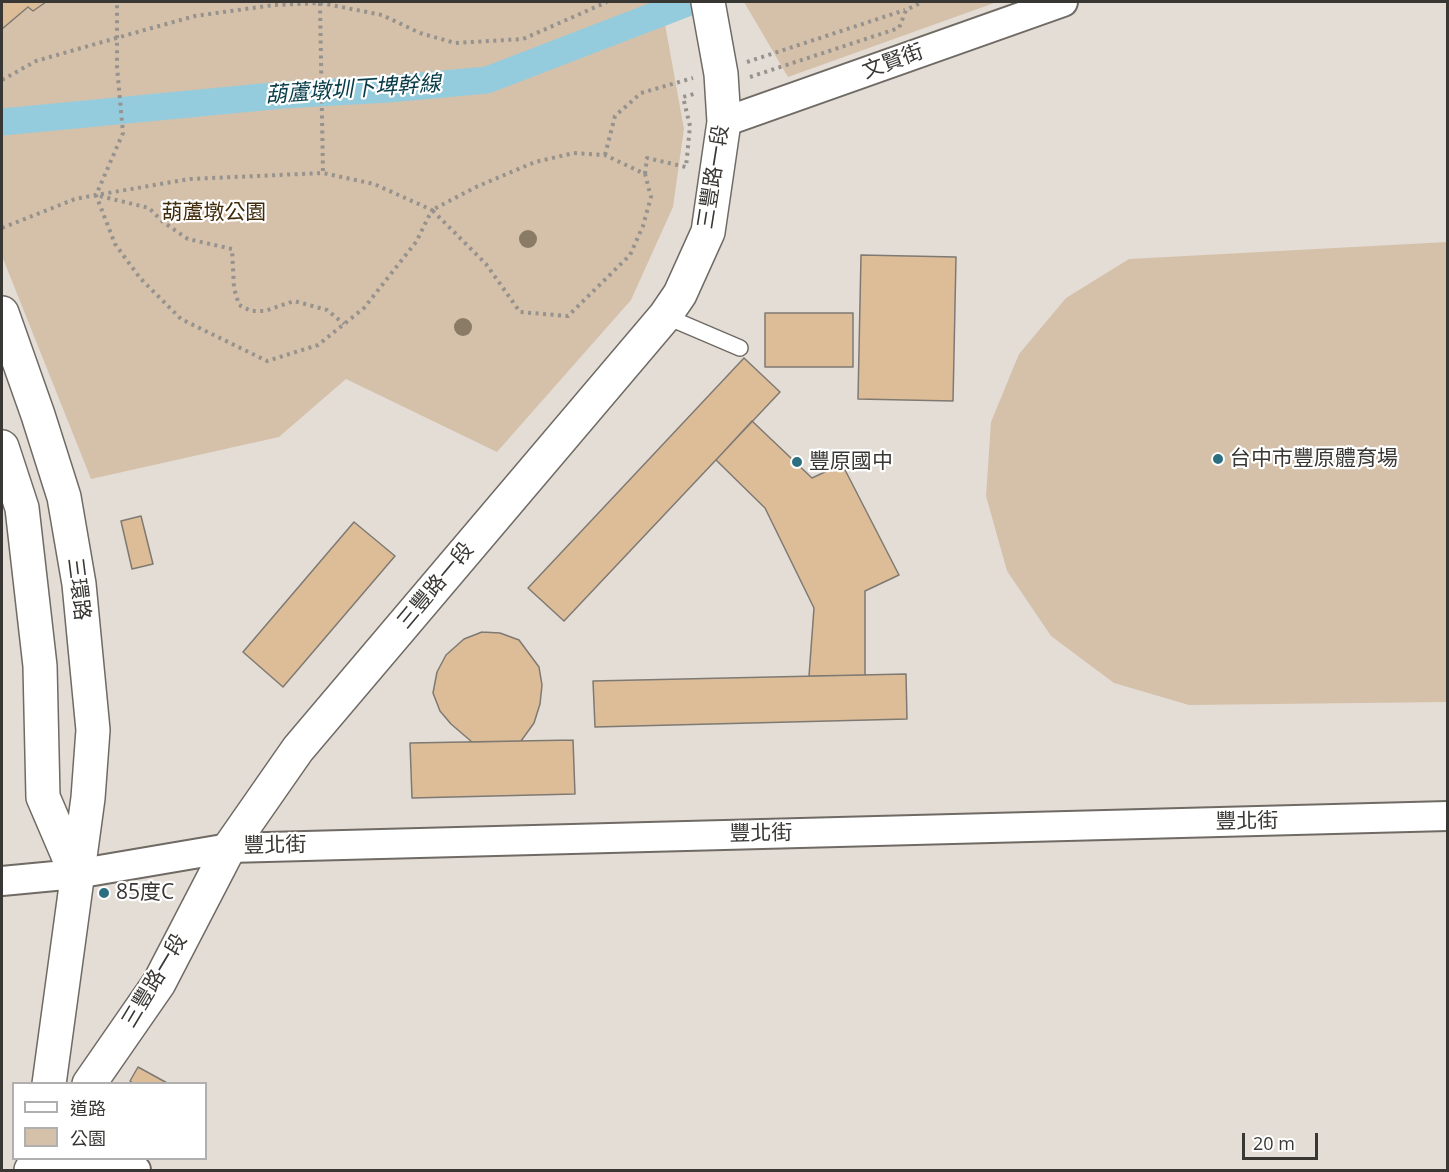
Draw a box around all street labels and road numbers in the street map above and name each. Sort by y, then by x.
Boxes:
street label: 文賢街 [859,39,927,85]
street label: 三豐路一段 [693,123,735,231]
street label: 三豐路一段 [393,538,479,634]
street label: 三環路 [62,556,94,622]
street label: 豐北街 [1215,809,1279,835]
street label: 豐北街 [729,821,793,847]
street label: 豐北街 [243,833,307,859]
street label: 三豐路一段 [117,930,193,1032]

